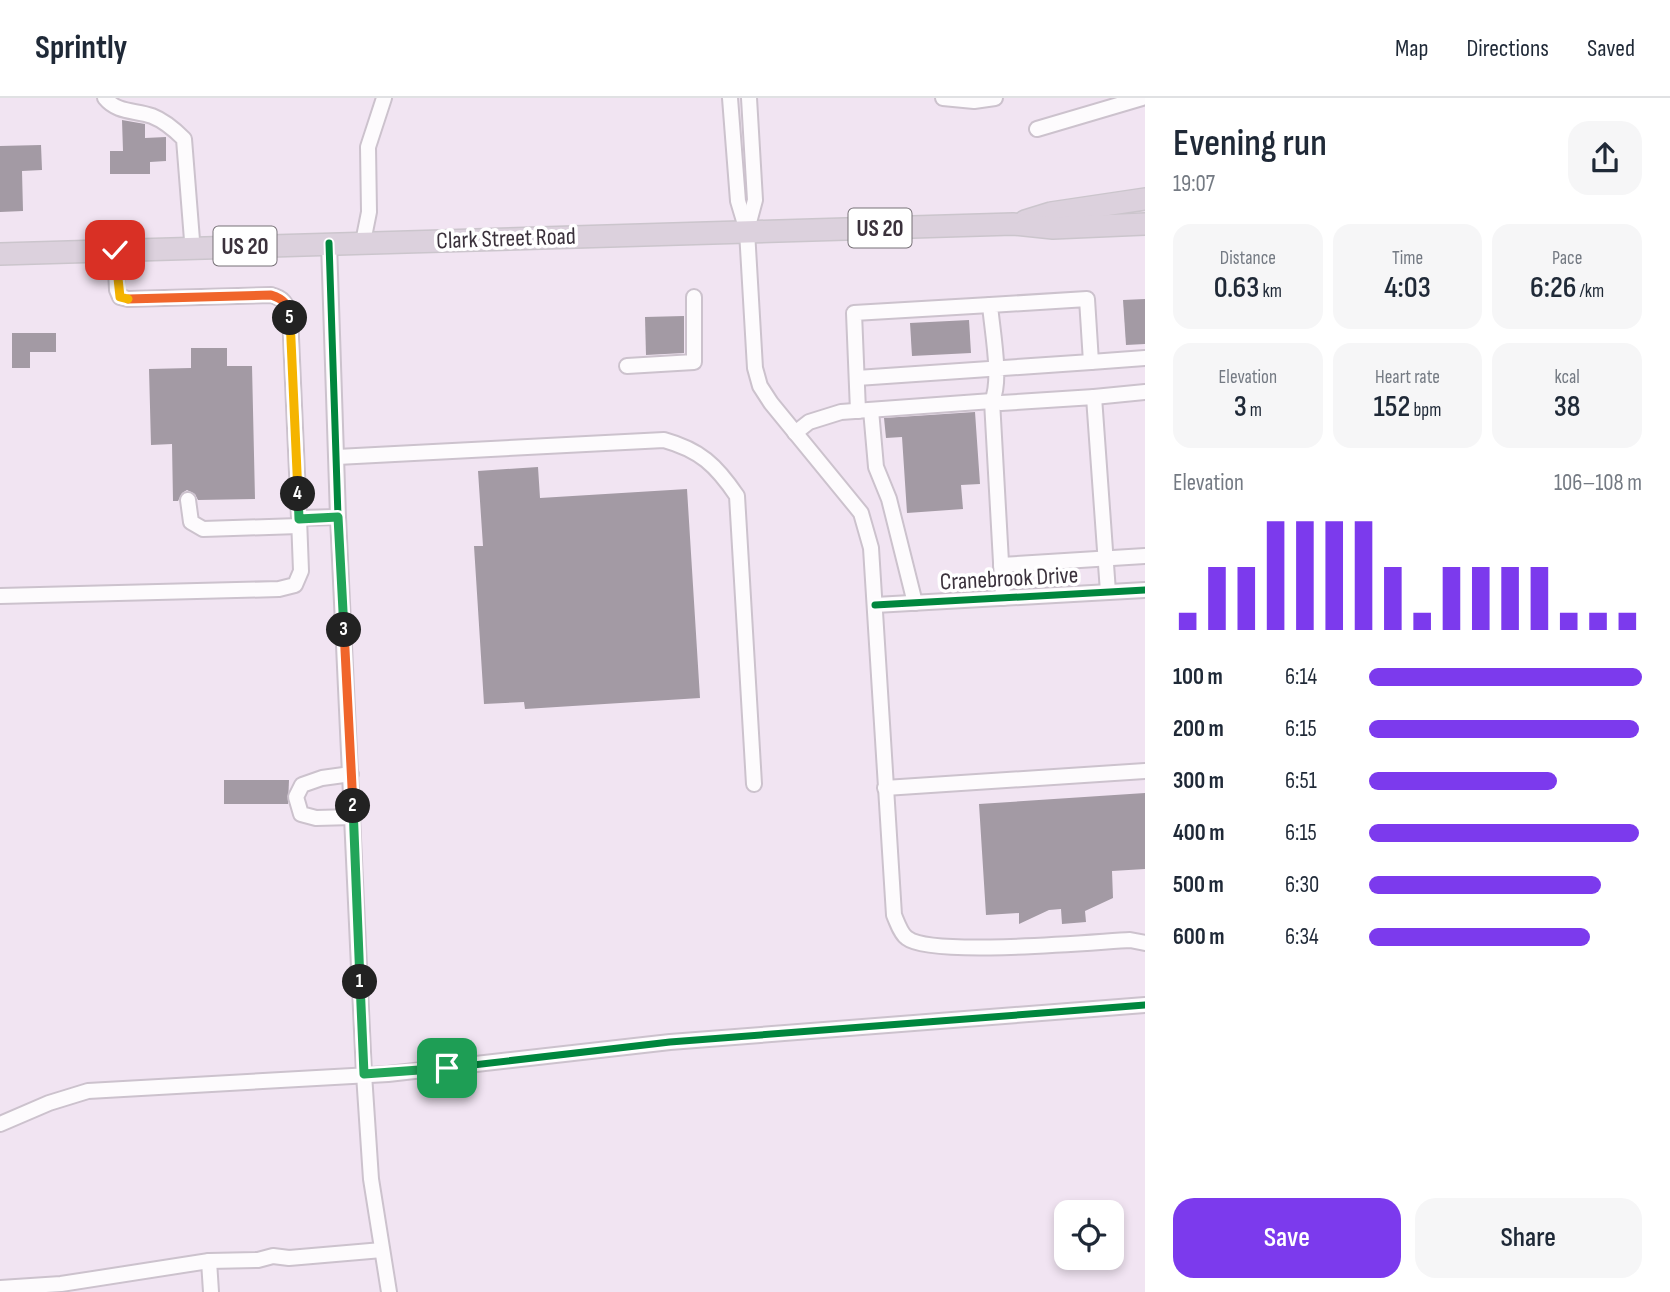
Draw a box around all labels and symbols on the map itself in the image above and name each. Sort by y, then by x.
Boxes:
road number: US 20 [848,209,912,248]
pin [85,220,145,280]
street label: Clark Street Road [436,222,576,255]
road number: US 20 [214,226,276,266]
pin: 5 [272,300,308,336]
pin: 4 [280,476,316,512]
street label: Cranebrook Drive [939,560,1079,597]
pin: 3 [326,612,362,648]
pin: 2 [336,788,370,824]
pin: 1 [342,964,378,1000]
pin [417,1038,477,1098]

